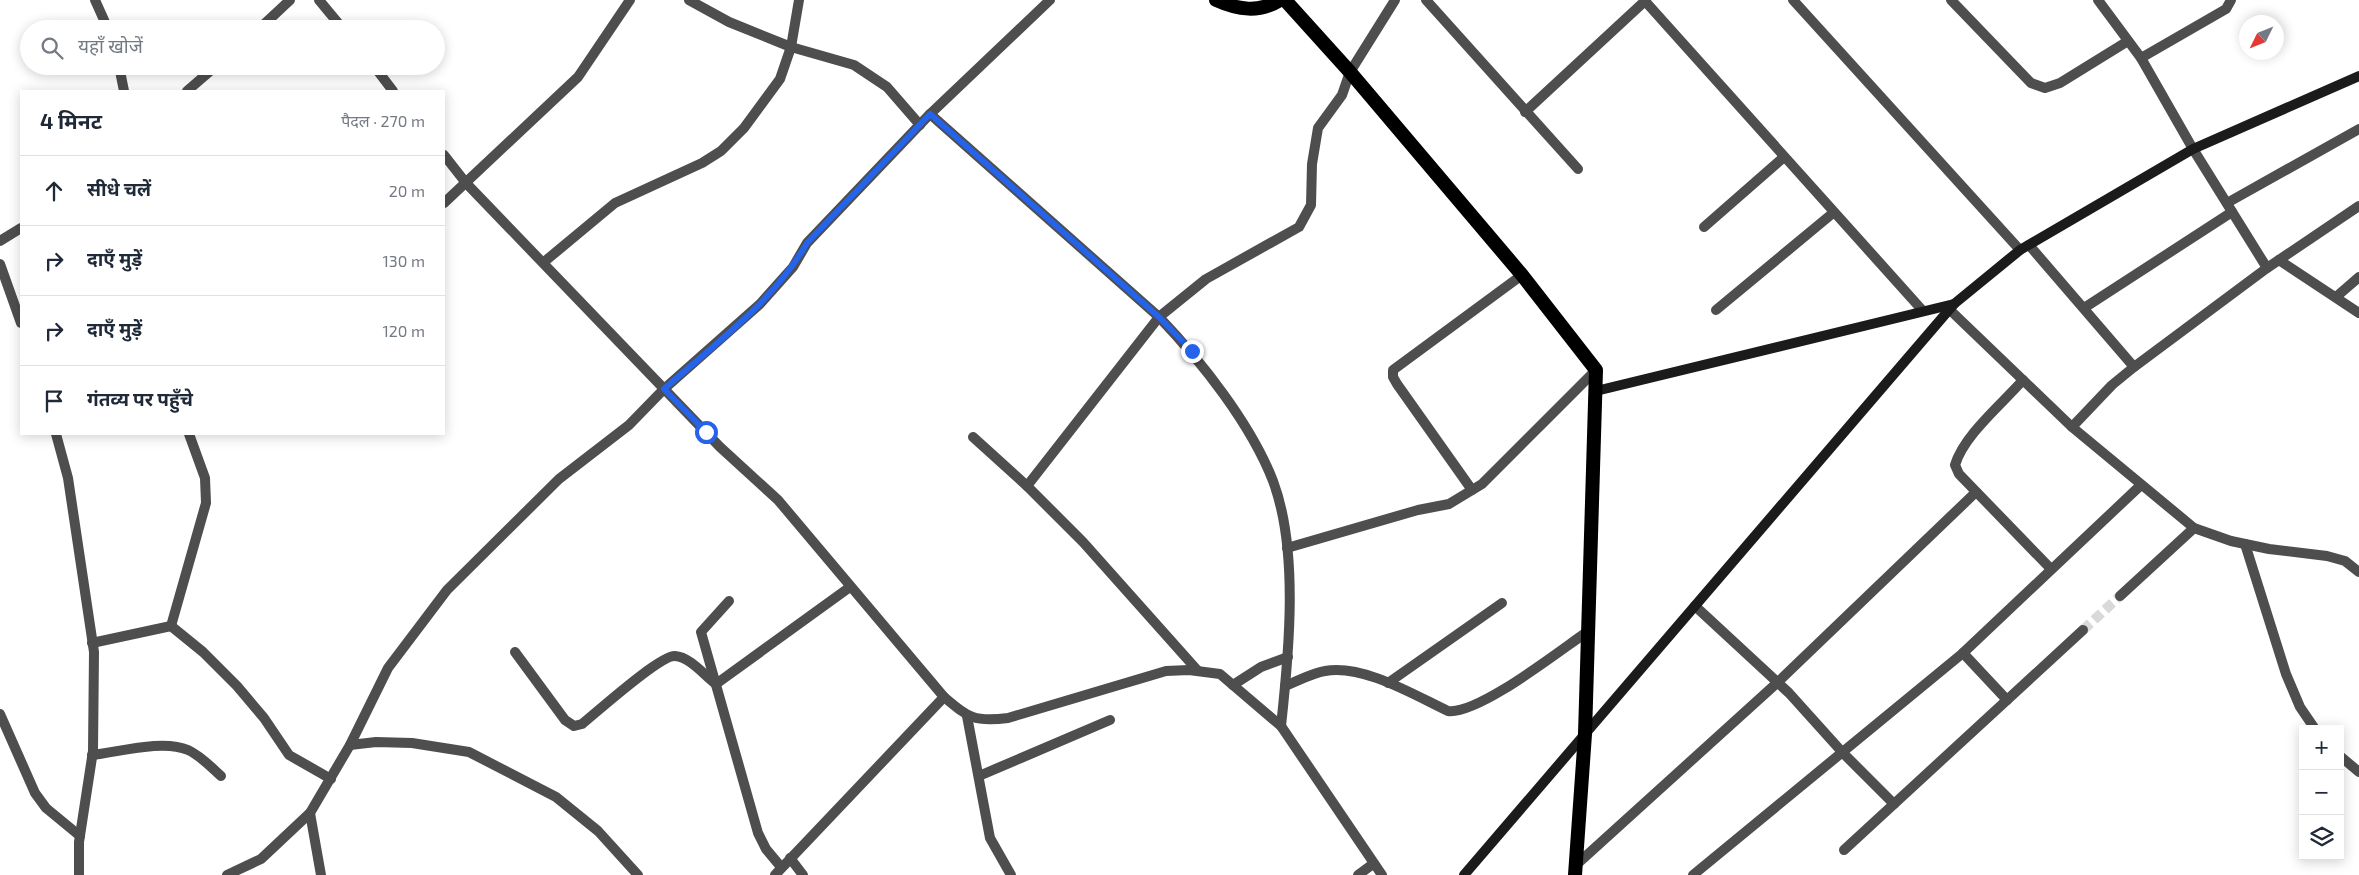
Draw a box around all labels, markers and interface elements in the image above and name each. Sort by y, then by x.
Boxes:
north arrow [2239,15,2284,60]
search box [20,20,445,75]
icon: search [38,34,66,62]
text: यहाँ खोजें [78,34,143,57]
text: 4 मिनट [40,108,102,133]
text: पैदल · 270 m [341,111,425,130]
icon: ahead [40,177,68,205]
text: सीधे चलें [87,177,151,200]
text: 20 m [389,181,425,200]
icon: right [40,247,68,275]
text: दाएँ मुड़ें [87,247,142,270]
text: 130 m [383,251,425,270]
icon: right [40,317,68,345]
text: दाएँ मुड़ें [87,317,142,340]
text: 120 m [382,321,425,340]
route end [1181,340,1204,363]
icon: arrive [40,387,68,415]
text: गंतव्य पर पहुँचे [87,387,193,410]
route start [695,421,718,444]
map controls [2299,725,2344,860]
button: + [2299,725,2344,770]
button: − [2299,770,2344,815]
button: layers [2299,815,2344,860]

